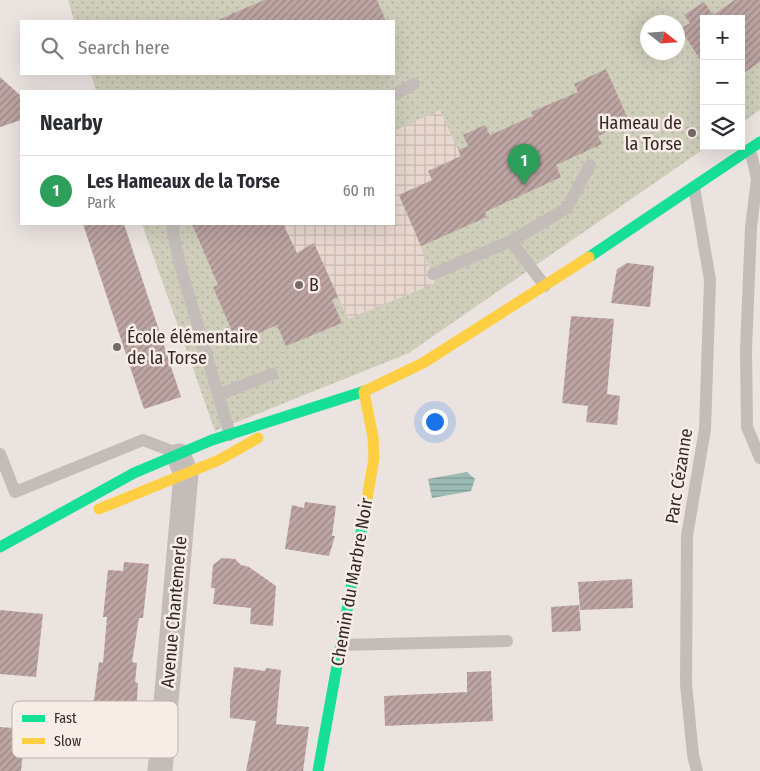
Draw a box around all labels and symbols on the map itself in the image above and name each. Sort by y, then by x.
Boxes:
north arrow [640,15,685,60]
place label: Hameau de la Torse [599,112,682,155]
marker: Hameau de la Torse [686,127,698,139]
pin: 1 [508,144,540,185]
place label: B [309,274,319,296]
marker: B [293,279,305,291]
place label: École élémentaire de la Torse [127,325,258,369]
marker: École élémentaire de la Torse [111,341,123,353]
your location [422,409,448,435]
street label: Parc Cézanne [661,427,697,525]
street label: Chemin du Marbre Noir [326,496,378,668]
street label: Avenue Chantemerle [156,535,192,689]
legend [12,701,178,758]
text: Fast [54,710,77,727]
text: Slow [54,733,81,750]

